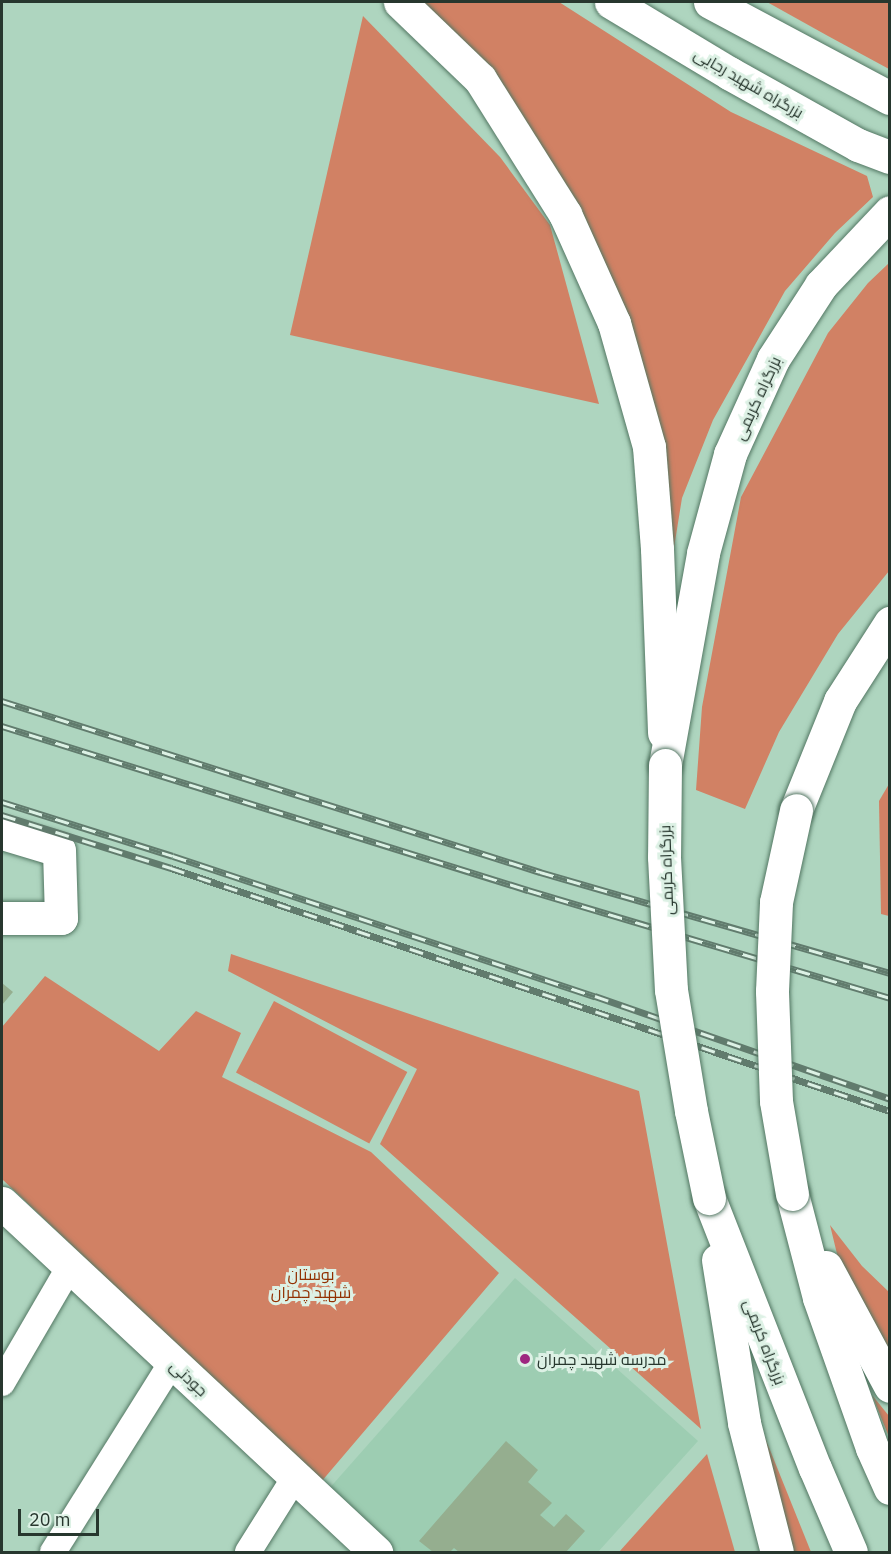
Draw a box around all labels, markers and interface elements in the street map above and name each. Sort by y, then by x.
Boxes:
street label: بزرگراه شهید رجایی [691,44,807,122]
street label: بزرگراه کریمی [729,353,785,443]
street label: بزرگراه کریمی [655,825,677,915]
park label: بوستان شهید چمران [271,1264,351,1302]
street label: بزرگراه کریمی [740,1296,790,1388]
place label: مدرسه شهید چمران [537,1349,667,1369]
marker: مدرسه شهید چمران [518,1352,532,1366]
street label: جودتی [166,1356,212,1400]
scale bar [21,1497,102,1535]
text: 20 m [29,1508,71,1531]

